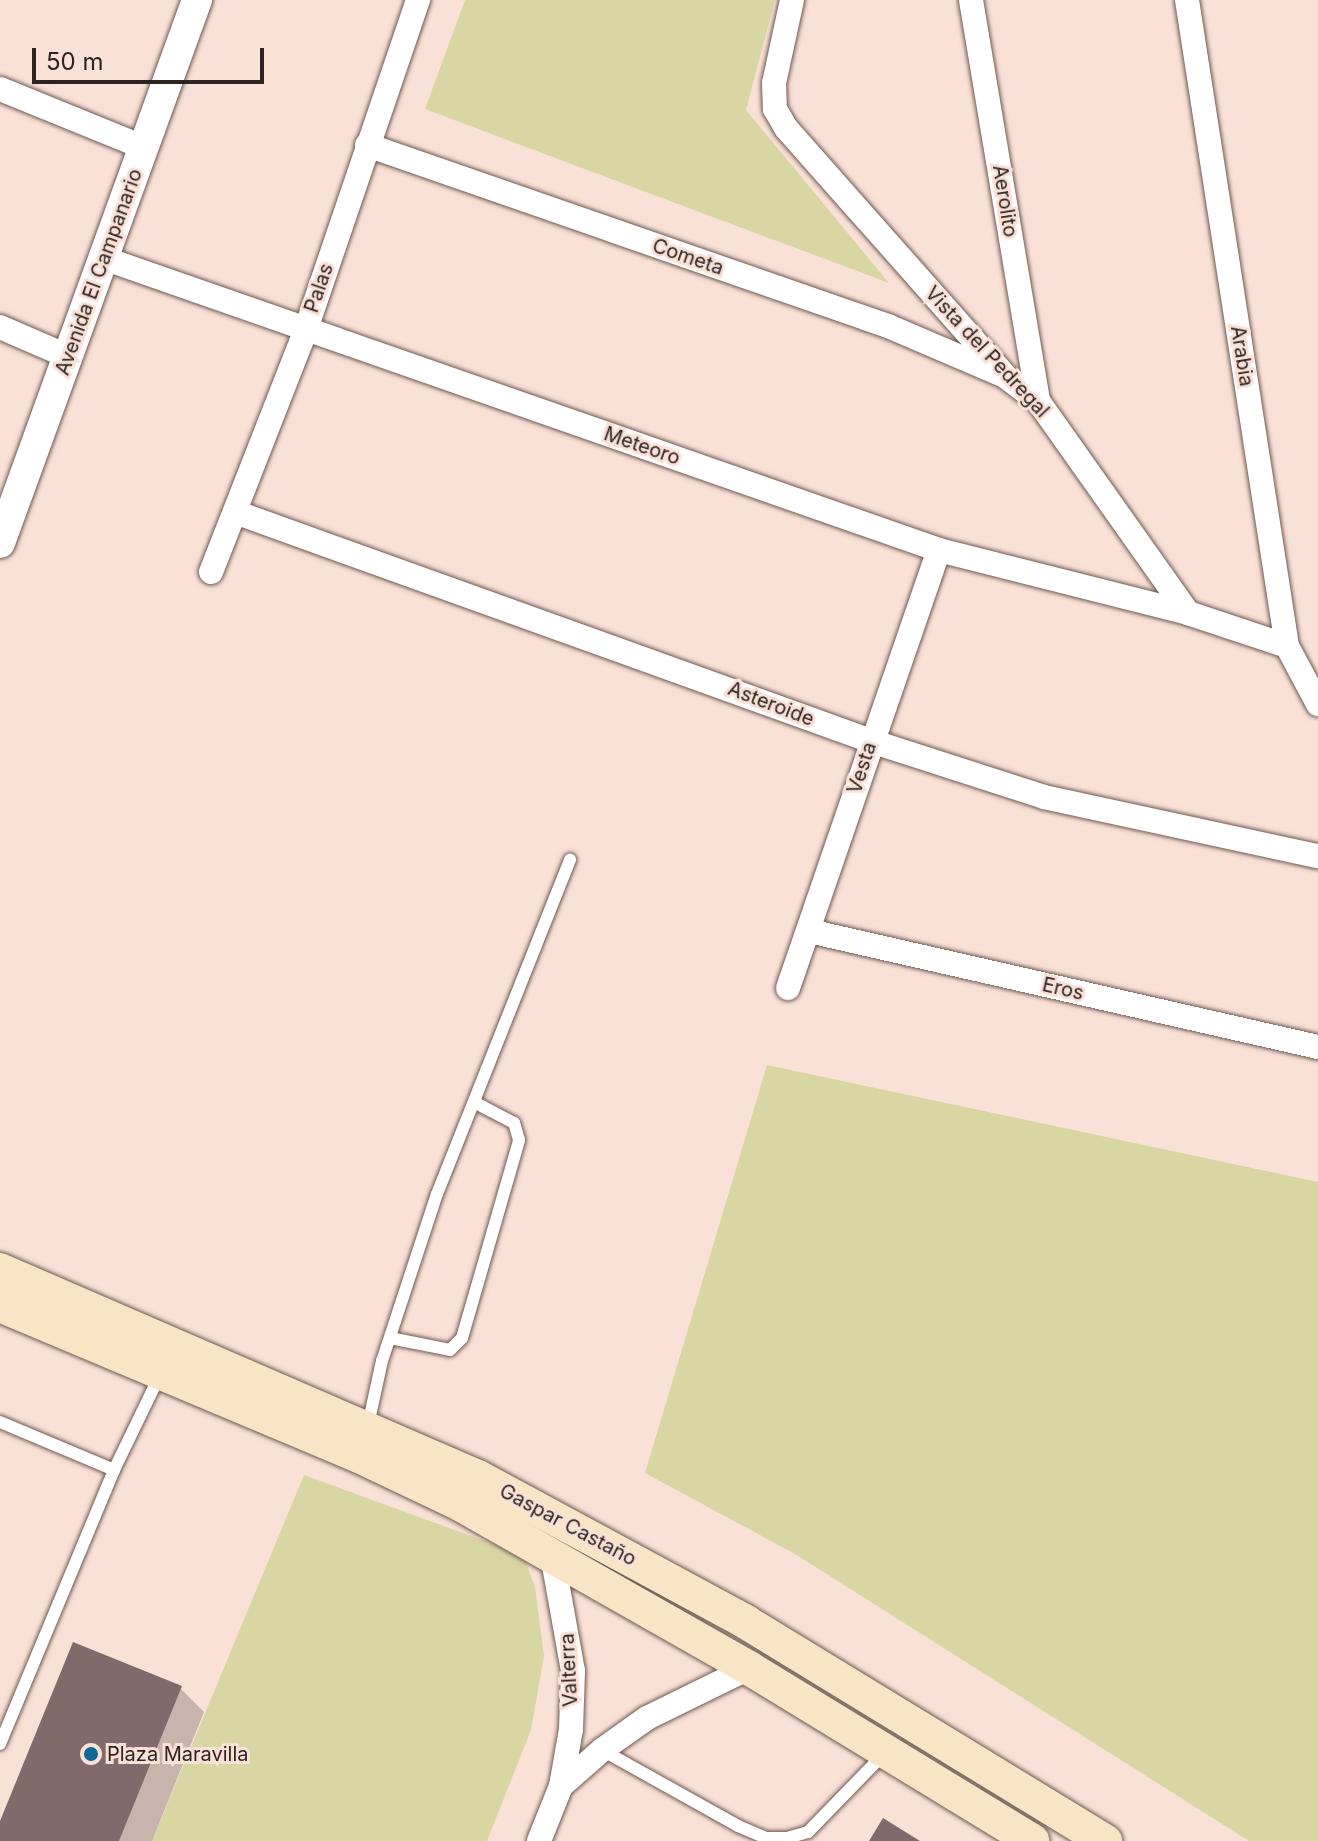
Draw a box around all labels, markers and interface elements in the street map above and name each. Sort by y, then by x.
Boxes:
scale bar [36,32,268,82]
text: 50 m [46,47,104,76]
street label: Aerolito [987,163,1023,239]
street label: Avenida El Campanario [50,165,148,379]
street label: Cometa [649,234,727,280]
street label: Palas [299,260,339,316]
street label: Vista del Pedregal [920,281,1054,423]
street label: Arabia [1225,324,1259,388]
street label: Meteoro [601,422,683,470]
street label: Asteroide [725,677,817,731]
street label: Vesta [842,739,882,797]
street label: Eros [1040,973,1086,1005]
street label: Gaspar Castaño [495,1479,641,1571]
street label: Valterra [555,1633,583,1707]
place label: Plaza Maravilla [107,1742,249,1766]
marker: Plaza Maravilla [82,1745,100,1763]

